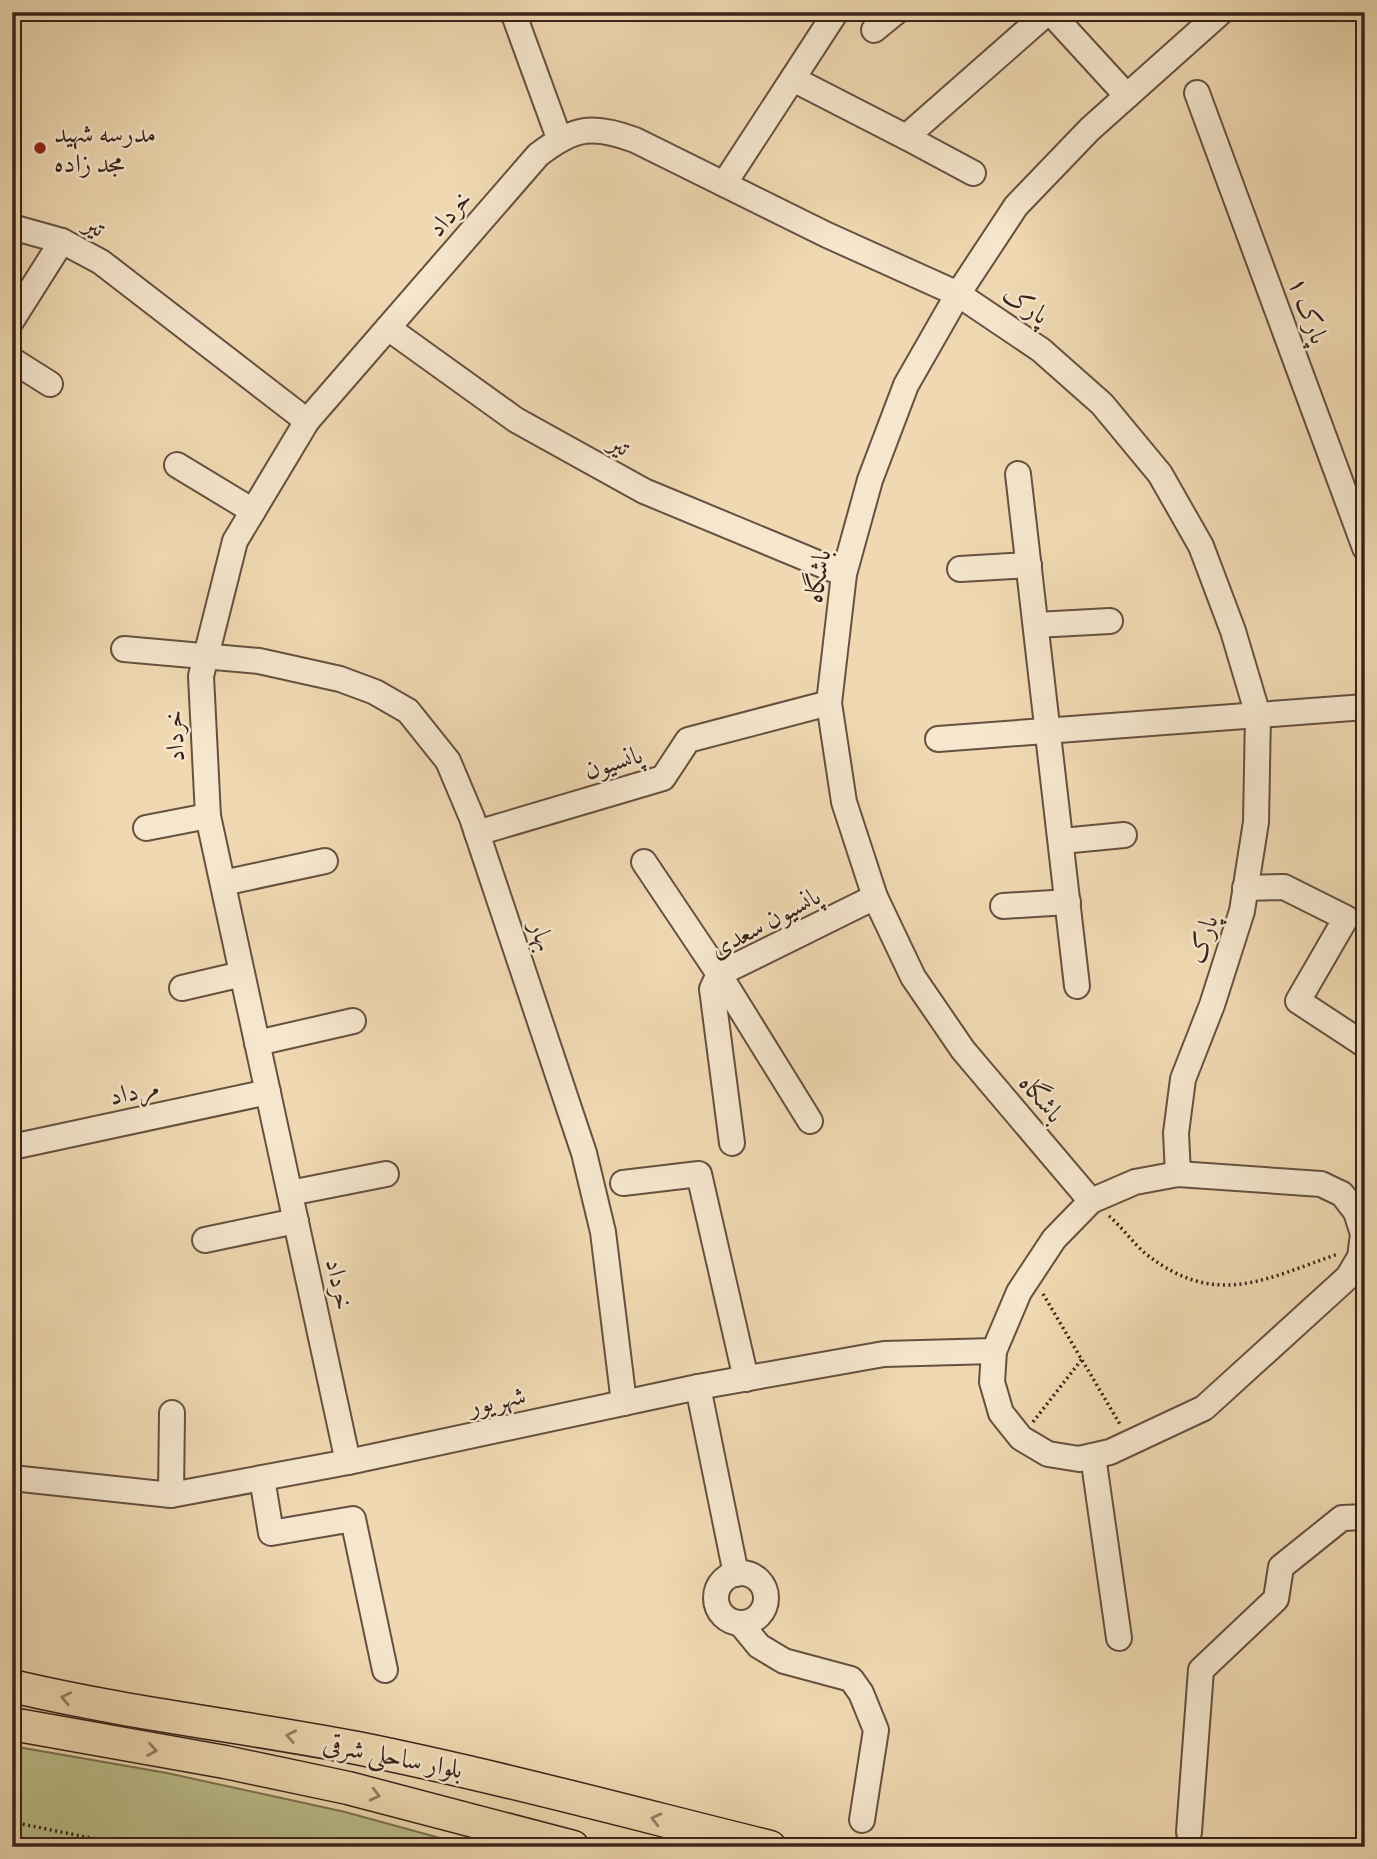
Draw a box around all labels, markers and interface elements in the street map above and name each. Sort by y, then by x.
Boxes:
place label: مدرسه شهید مجد زاده [54,116,156,180]
marker: مدرسه شهید مجد زاده [32,140,48,156]
street label: خرداد [419,182,479,244]
street label: تیر [76,204,112,245]
street label: پارک ۱ [1279,272,1337,350]
street label: پارک [995,276,1057,334]
street label: تیر [601,423,638,464]
street label: باشگاه [796,547,838,605]
street label: خرداد [156,709,192,763]
street label: پانسیون [580,737,648,789]
street label: پانسیون سعدی [704,878,828,967]
street label: پارک [1178,910,1228,968]
street label: بهار [521,914,564,956]
street label: باشگاه [1012,1066,1072,1130]
street label: مرداد [106,1069,162,1114]
street label: خرداد [318,1255,362,1313]
street label: شهریور [463,1377,529,1423]
one-way arrow [60,1691,72,1706]
street label: بلوار ساحلی شرقی [320,1726,466,1788]
one-way arrow [285,1729,297,1744]
one-way arrow [146,1742,157,1757]
one-way arrow [368,1787,380,1801]
one-way arrow [650,1812,662,1827]

